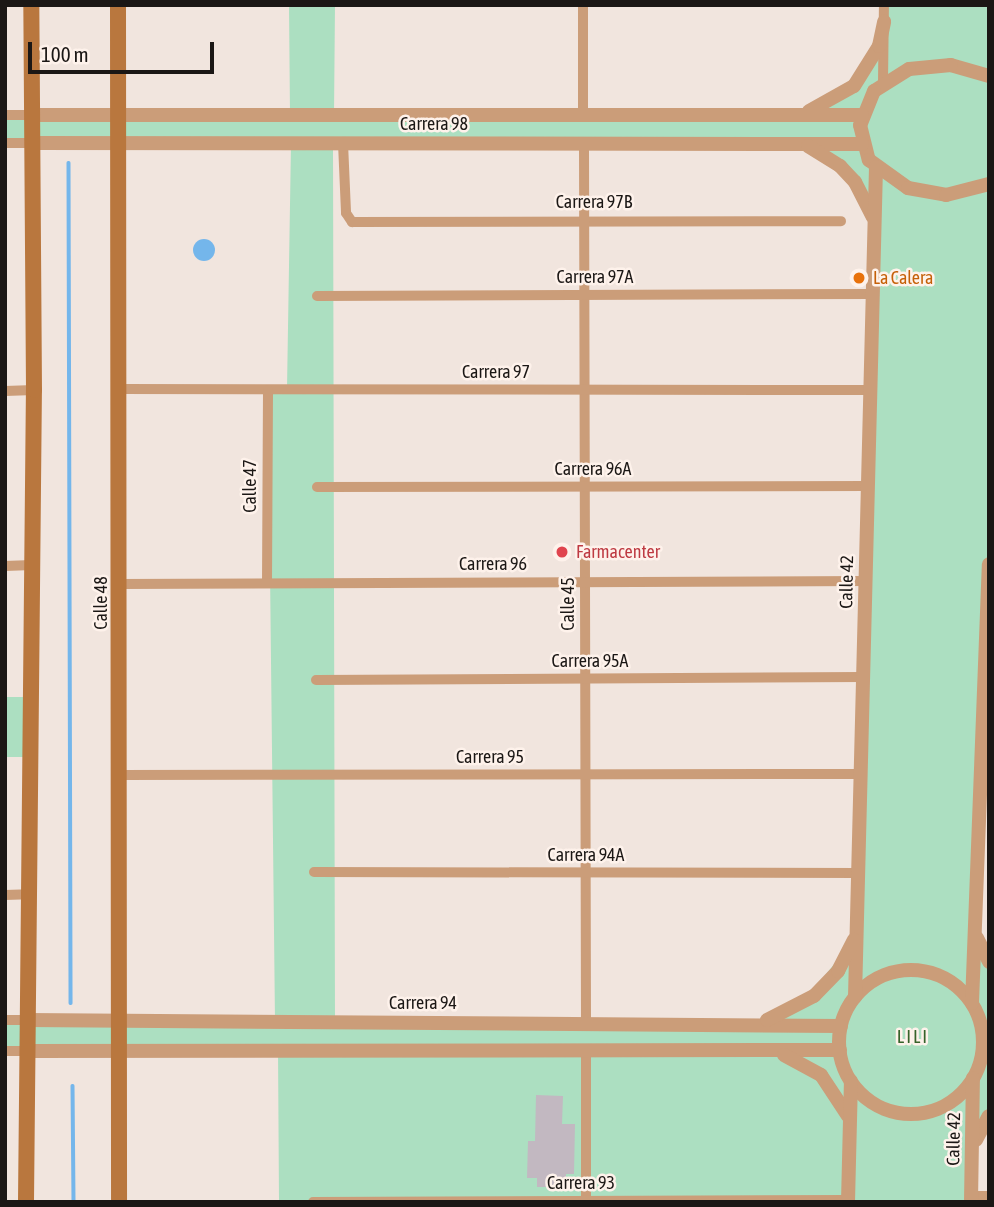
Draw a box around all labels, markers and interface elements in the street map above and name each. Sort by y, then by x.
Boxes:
scale bar [32,28,217,72]
text: 100 m [41,42,89,66]
street label: Carrera 98 [400,113,468,135]
street label: Carrera 97B [556,191,632,213]
street label: Carrera 97A [557,266,633,288]
place label: La Calera [873,267,933,289]
marker: La Calera [851,270,867,286]
street label: Carrera 97 [462,361,530,383]
street label: Carrera 96A [555,458,631,480]
street label: Calle 47 [239,459,261,513]
place label: Farmacenter [576,541,660,563]
marker: Farmacenter [554,544,570,560]
street label: Carrera 96 [459,553,527,575]
street label: Calle 42 [836,555,858,609]
street label: Calle 48 [90,576,112,630]
street label: Calle 45 [557,577,579,631]
street label: Carrera 95A [552,650,628,672]
street label: Carrera 95 [456,746,524,768]
street label: Carrera 94A [548,844,624,866]
street label: Carrera 94 [389,992,457,1014]
district label: LILI [897,1026,929,1048]
street label: Calle 42 [943,1112,965,1166]
street label: Carrera 93 [547,1172,615,1194]

